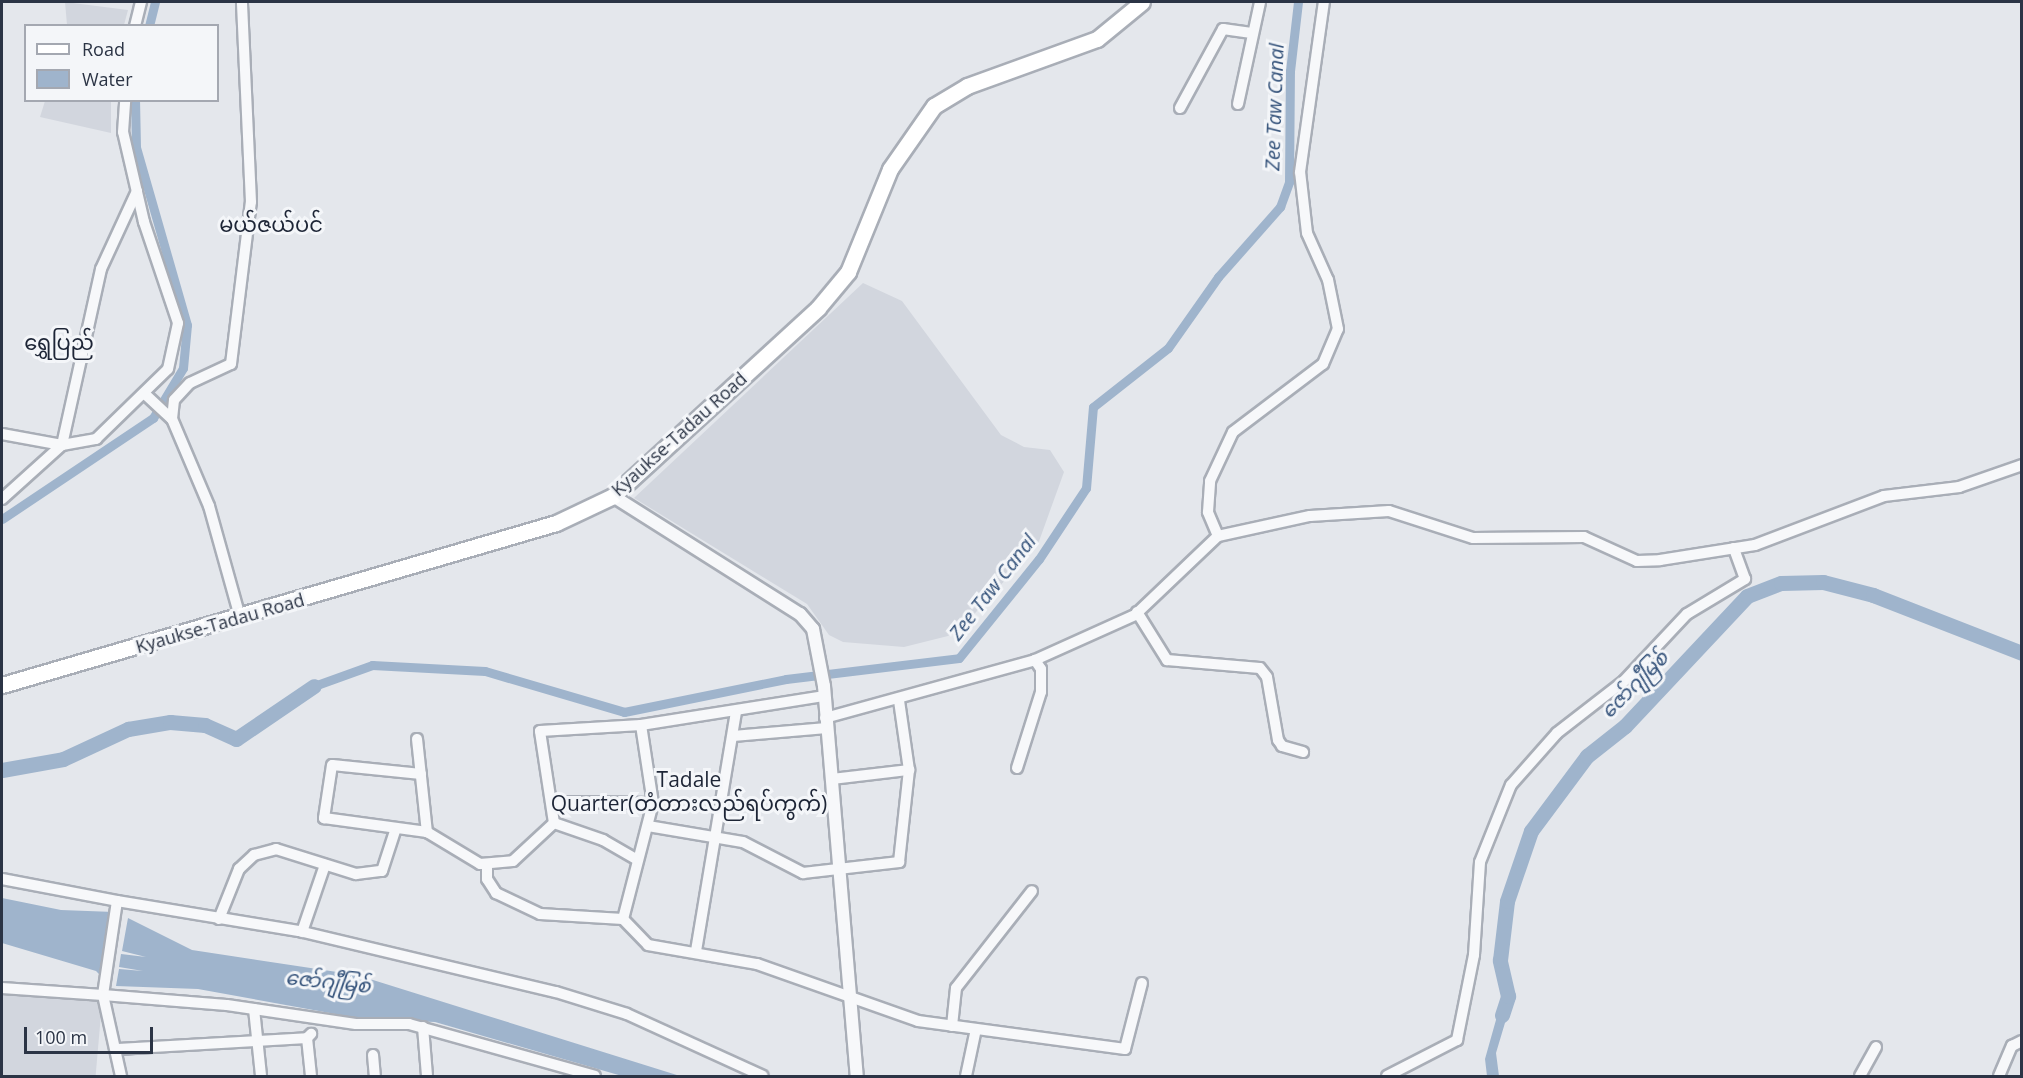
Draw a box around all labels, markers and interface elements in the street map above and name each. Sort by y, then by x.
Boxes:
legend [24,24,219,102]
text: Road [82,37,125,61]
water label: Zee Taw Canal [1260,43,1288,171]
text: Water [82,67,133,91]
district label: မယ်ဇယ်ပင် [219,211,323,237]
district label: ရွှေပြည် [24,329,94,355]
street label: Kyaukse-Tadau Road [607,368,751,500]
water label: Zee Taw Canal [943,529,1041,645]
street label: Kyaukse-Tadau Road [133,589,307,657]
water label: ဇော်ဂျီမြစ် [1595,645,1673,723]
district label: Tadale Quarter(တံတားလည်ရပ်ကွက်) [551,766,827,816]
water label: ဇော်ဂျီမြစ် [284,965,372,997]
scale bar [27,1015,156,1053]
text: 100 m [35,1025,87,1049]

